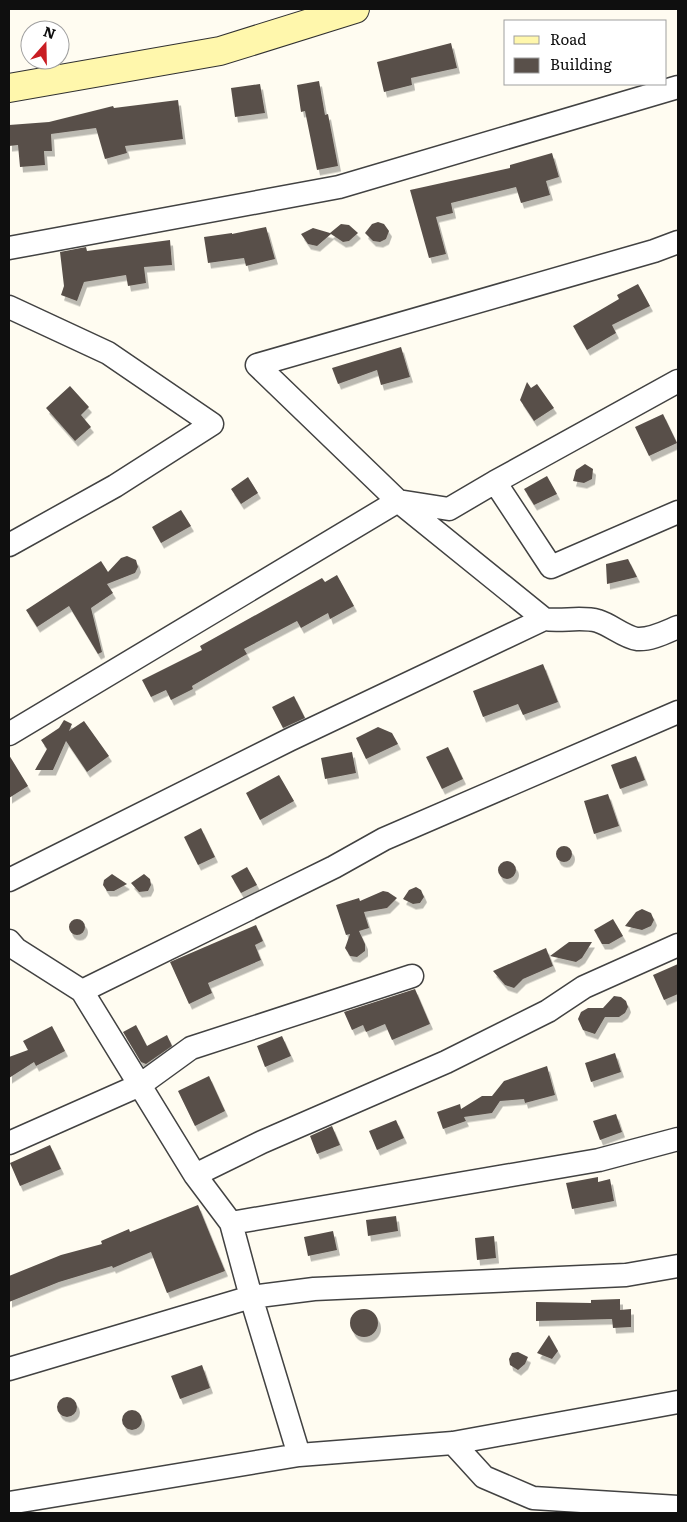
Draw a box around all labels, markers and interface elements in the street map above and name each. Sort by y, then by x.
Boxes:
north arrow [20,20,70,70]
text: N [41,20,59,43]
legend [504,20,667,85]
text: Road [550,27,586,50]
text: Building [550,52,612,75]

